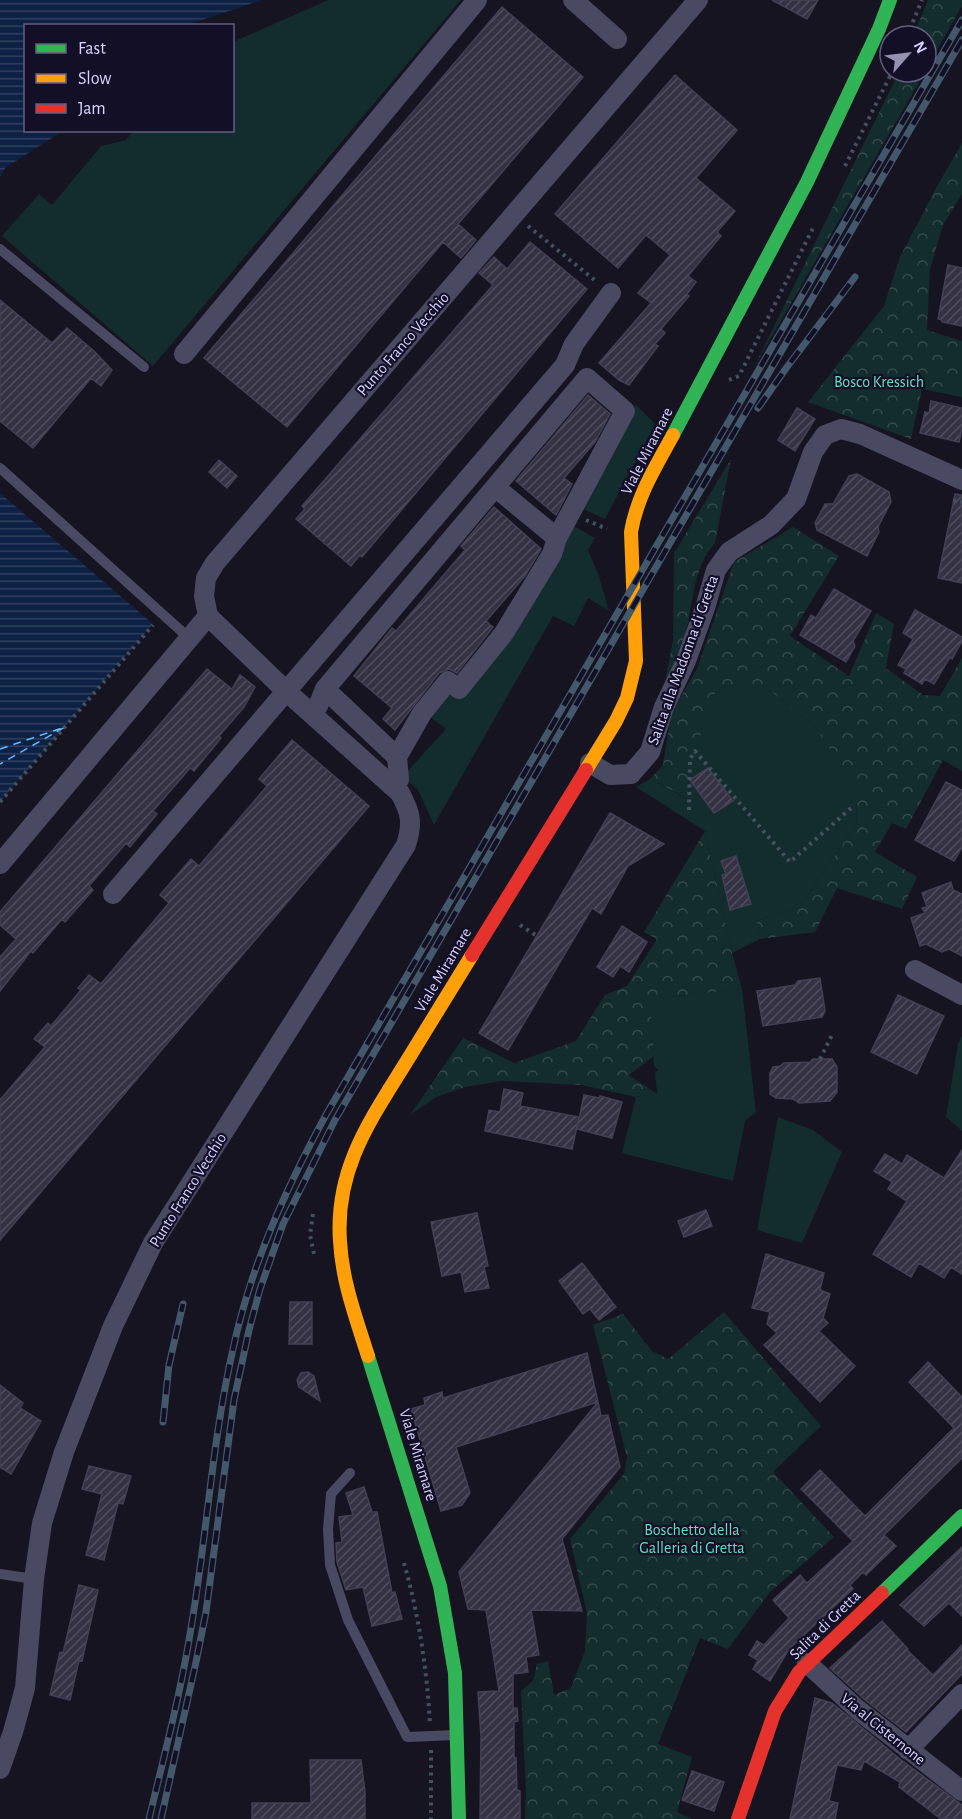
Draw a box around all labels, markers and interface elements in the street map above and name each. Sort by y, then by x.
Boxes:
legend [24,24,234,132]
north arrow [878,24,938,84]
text: N [911,39,930,56]
text: Fast [78,40,106,58]
text: Slow [78,70,111,88]
text: Jam [78,100,106,118]
street label: Punto Franco Vecchio [354,289,452,399]
park label: Bosco Kressich [834,374,924,390]
street label: Viale Miramare [618,405,676,497]
street label: Salita alla Madonna di Gretta [645,573,721,747]
street label: Viale Miramare [412,925,474,1015]
street label: Punto Franco Vecchio [146,1130,230,1250]
street label: Viale Miramare [396,1407,440,1503]
park label: Boschetto della Galleria di Gretta [639,1522,745,1556]
street label: Salita di Gretta [786,1587,864,1663]
street label: Via al Cisternone [838,1690,928,1768]

